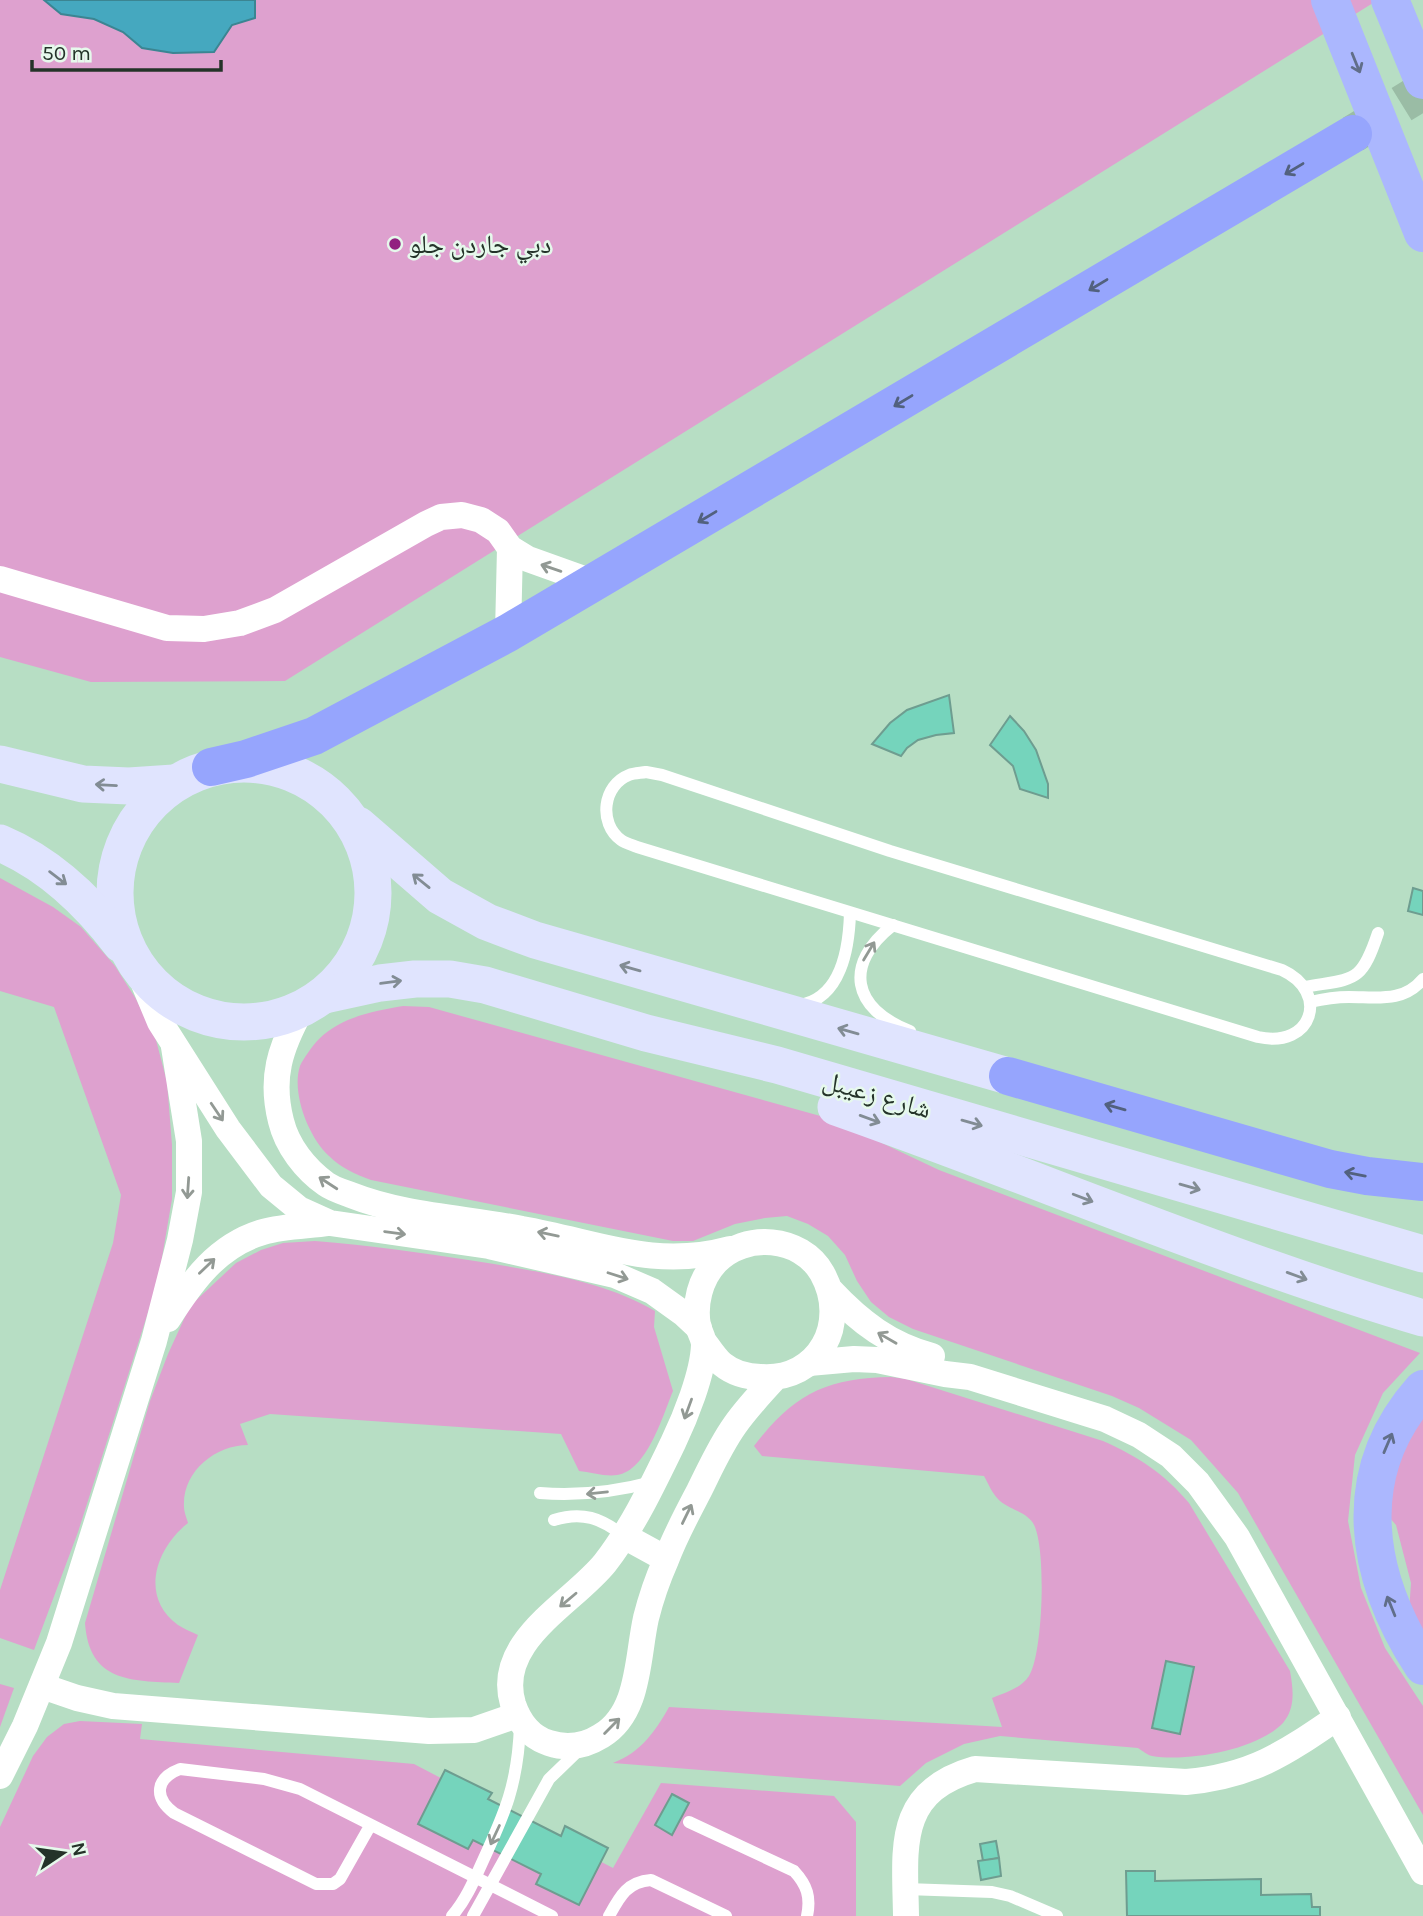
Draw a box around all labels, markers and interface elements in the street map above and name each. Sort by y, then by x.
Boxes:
scale bar [32,28,220,72]
text: 50 m [42,41,91,65]
one-way arrow [1350,52,1363,74]
one-way arrow [1285,162,1305,176]
place label: دبي جاردن جلو [409,229,551,264]
marker: دبي جاردن جلو [387,236,403,252]
one-way arrow [1089,278,1109,292]
one-way arrow [893,394,913,408]
one-way arrow [698,510,718,524]
one-way arrow [540,561,562,574]
one-way arrow [95,778,118,791]
one-way arrow [48,871,67,886]
one-way arrow [413,873,431,889]
one-way arrow [862,941,876,961]
one-way arrow [619,960,641,973]
one-way arrow [380,975,402,988]
one-way arrow [837,1024,860,1037]
street label: شارع زعيبل [819,1065,935,1125]
one-way arrow [1104,1099,1126,1112]
one-way arrow [210,1102,224,1121]
one-way arrow [858,1113,880,1126]
one-way arrow [960,1117,982,1130]
one-way arrow [1344,1166,1367,1180]
one-way arrow [182,1176,195,1199]
one-way arrow [319,1176,338,1191]
one-way arrow [1179,1181,1201,1194]
one-way arrow [1071,1193,1093,1206]
one-way arrow [383,1227,405,1240]
one-way arrow [537,1227,560,1241]
one-way arrow [198,1257,215,1274]
one-way arrow [606,1271,628,1284]
one-way arrow [1285,1271,1307,1283]
one-way arrow [877,1331,897,1345]
one-way arrow [680,1397,693,1419]
one-way arrow [1382,1433,1395,1454]
one-way arrow [586,1487,609,1500]
one-way arrow [681,1504,695,1525]
one-way arrow [559,1592,577,1608]
one-way arrow [1383,1596,1396,1618]
one-way arrow [604,1717,621,1734]
north arrow [28,1818,98,1888]
one-way arrow [488,1824,501,1845]
text: N [66,1840,91,1859]

